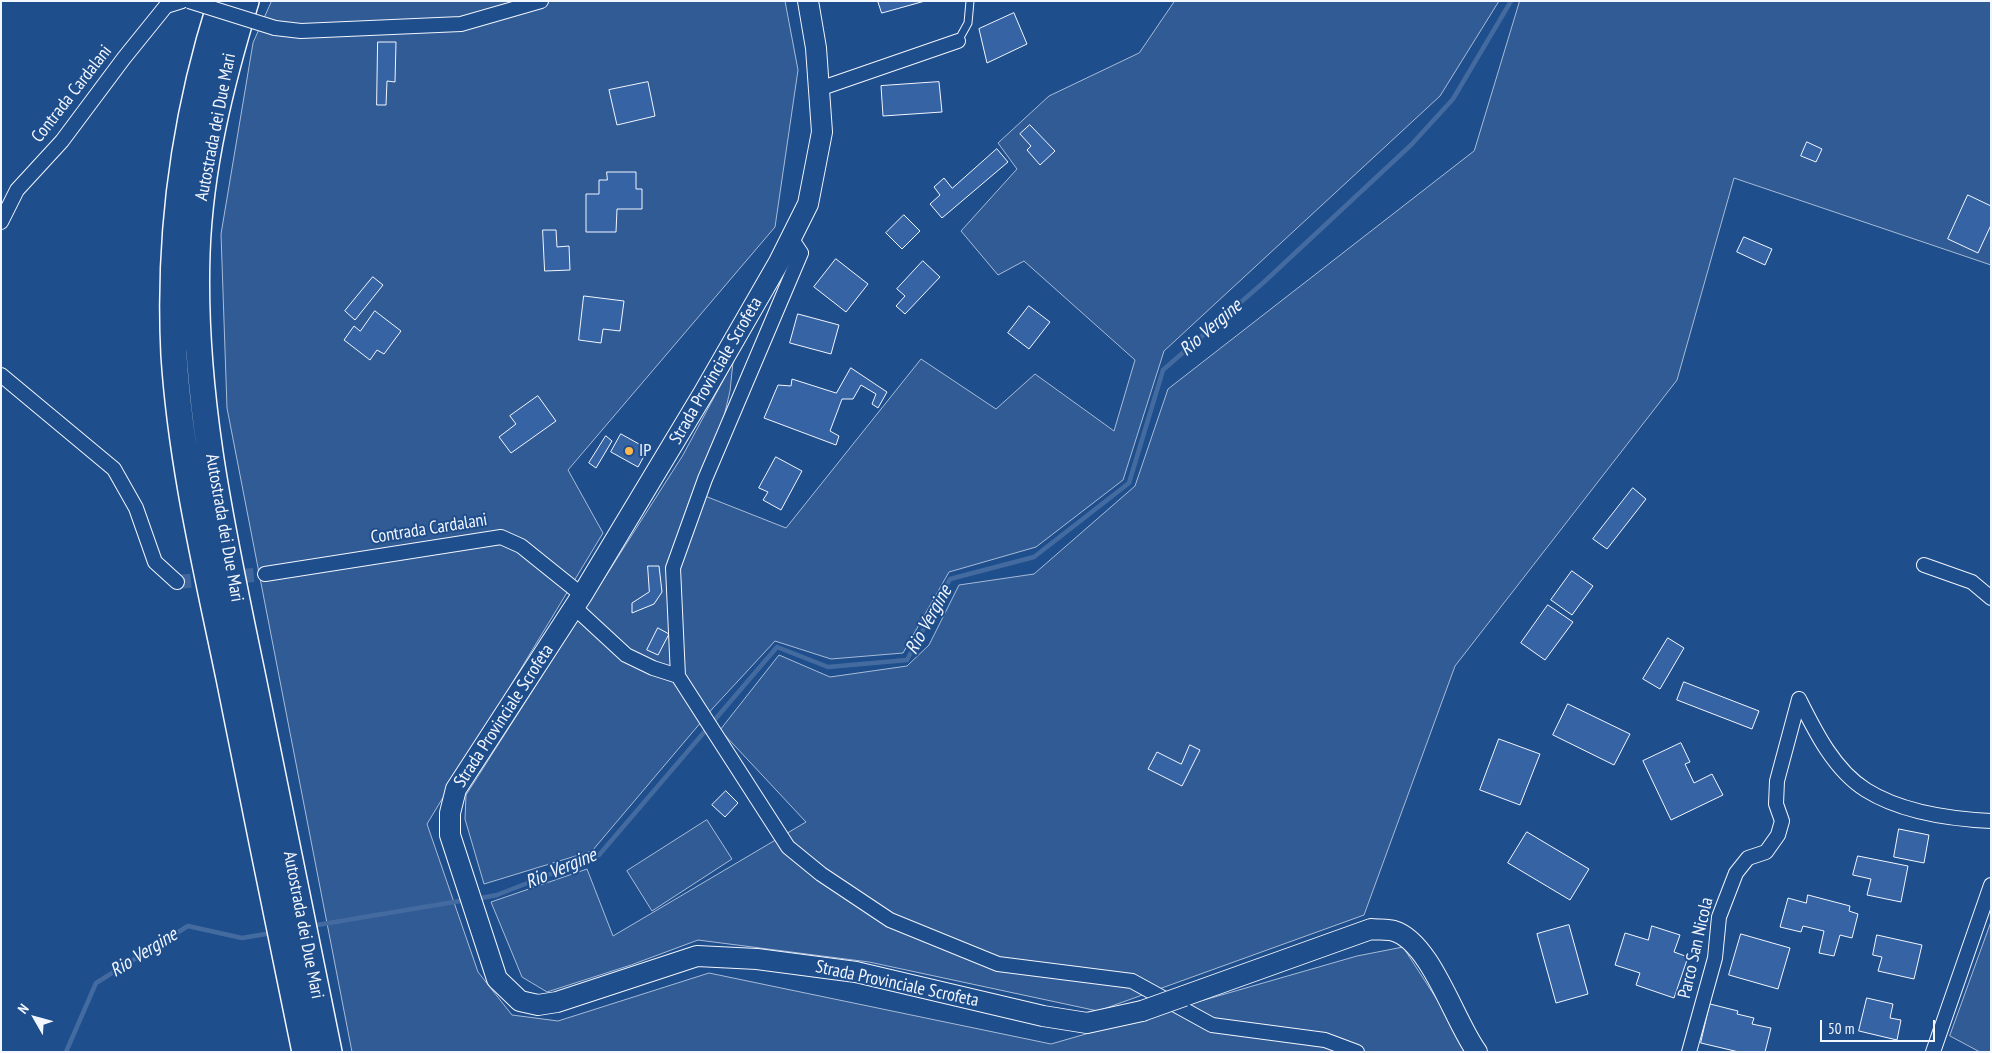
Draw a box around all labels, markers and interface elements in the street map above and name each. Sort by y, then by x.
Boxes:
street label: Contrada Cardalani [27,41,117,147]
street label: Autostrada dei Due Mari [191,51,241,203]
street label: Strada Provinciale Scrofeta [665,294,767,448]
water label: Rio Vergine [1175,295,1247,361]
place label: IP [639,440,651,462]
marker: IP [623,445,635,457]
street label: Autostrada dei Due Mari [200,452,248,604]
street label: Contrada Cardalani [369,509,489,549]
water label: Rio Vergine [901,582,957,658]
street label: Strada Provinciale Scrofeta [450,640,558,792]
water label: Rio Vergine [522,844,600,894]
street label: Autostrada dei Due Mari [278,849,328,1001]
street label: Parco San Nicola [1674,895,1718,1001]
water label: Rio Vergine [106,923,182,983]
street label: Strada Provinciale Scrofeta [813,956,981,1012]
north arrow [10,993,60,1043]
text: N [14,1000,33,1017]
scale bar [1822,1010,1937,1042]
text: 50 m [1828,1019,1854,1038]

